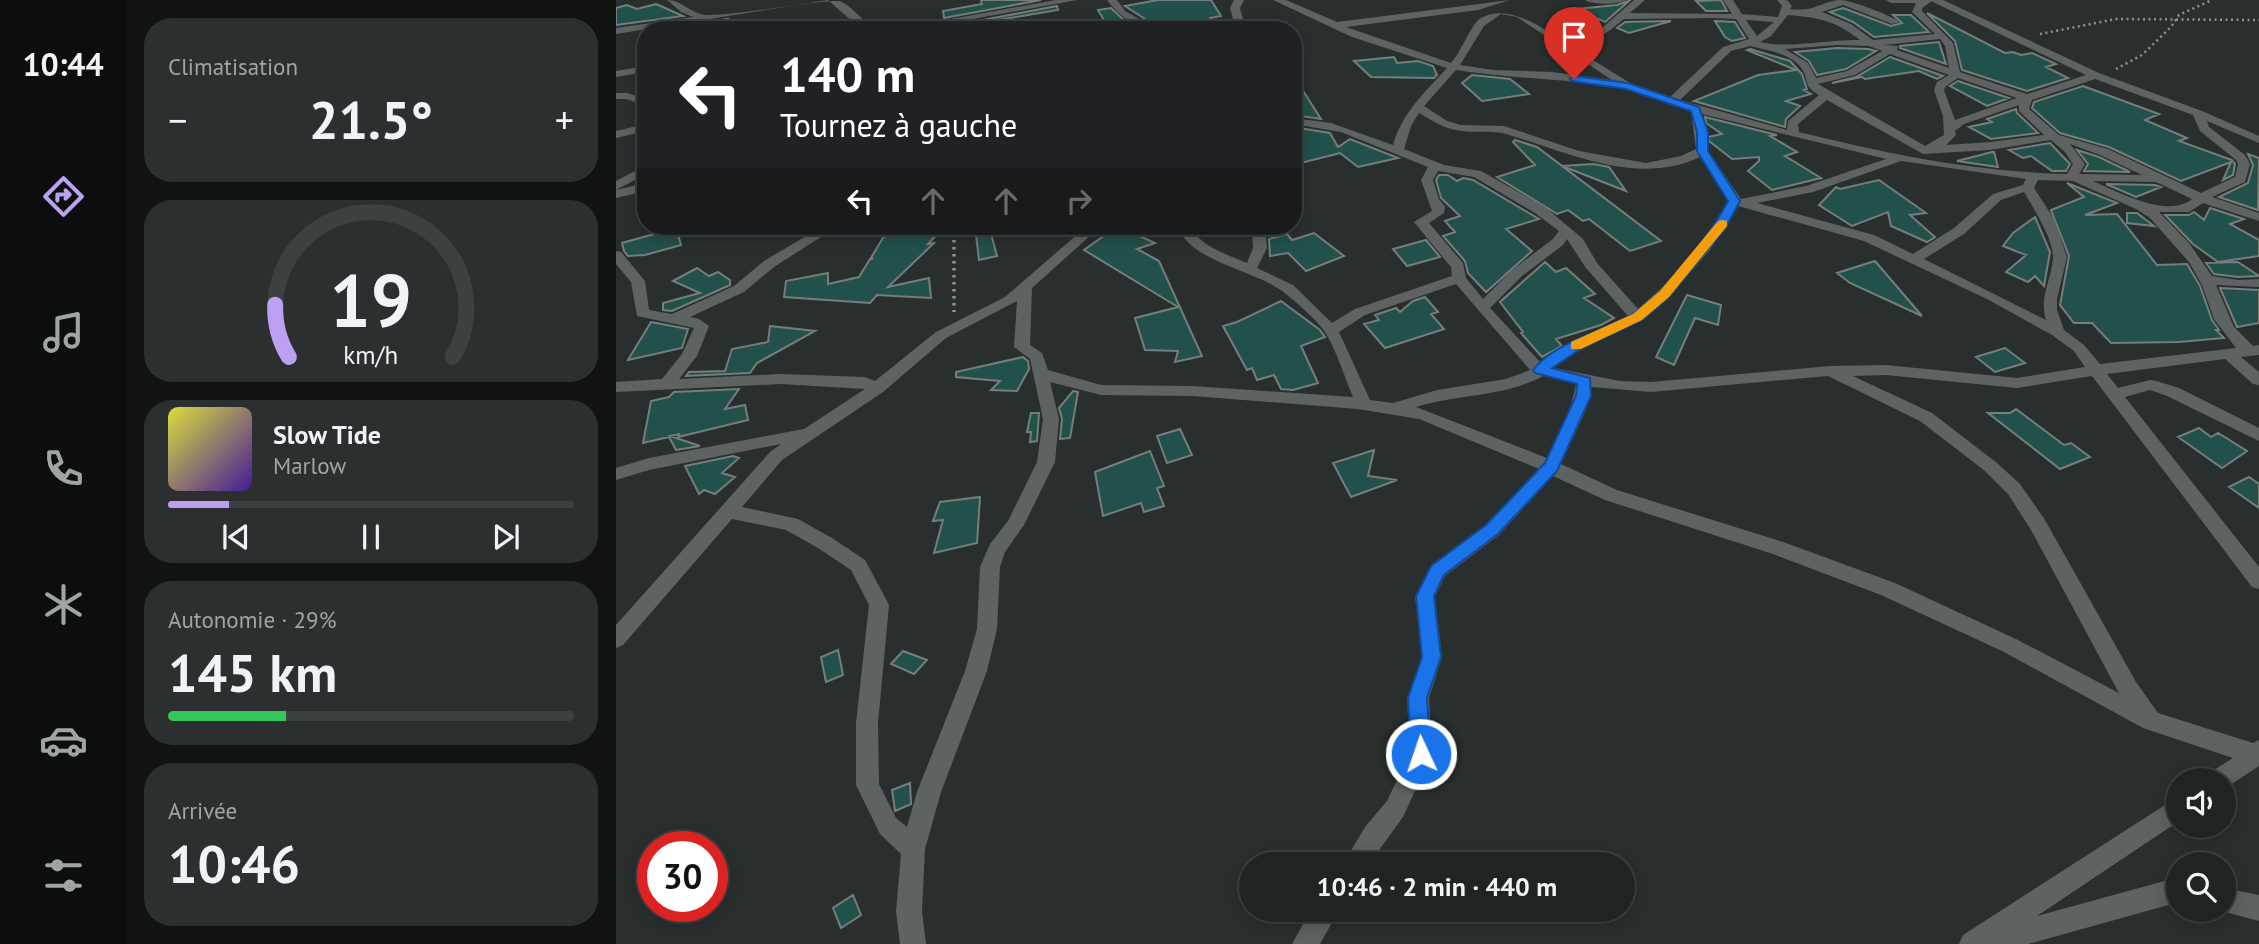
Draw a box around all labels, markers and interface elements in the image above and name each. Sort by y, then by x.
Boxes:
pin [1544,7,1604,79]
icon: arrive [1555,18,1593,56]
text: 140 m [780,42,915,106]
text: 10:44 [22,43,104,85]
icon: left [665,49,756,140]
text: Climatisation [168,52,298,81]
text: 21.5° [309,86,433,153]
text: − [168,95,187,144]
text: + [555,95,574,144]
text: Tournez à gauche [780,104,1017,146]
icon: directions [39,172,88,221]
icon: left [841,182,879,220]
icon: ahead [914,182,952,220]
icon: ahead [987,182,1025,220]
icon: right [1060,182,1098,220]
text: 19 [330,253,412,347]
icon: music [39,308,88,357]
text: km/h [344,338,398,370]
text: Slow Tide [273,418,381,451]
icon: phone [39,444,88,493]
text: Marlow [273,451,346,480]
icon: previous [217,518,255,556]
icon: pause [352,518,390,556]
icon: next [487,518,525,556]
icon: climate [39,580,88,629]
text: Autonomie · 29% [168,605,336,634]
text: 145 km [168,639,337,706]
icon: car [39,716,88,765]
position arrow [1384,717,1458,791]
map controls [2166,768,2236,922]
button: sound [2166,768,2236,838]
text: Arrivée [168,796,237,825]
text: 10:46 [168,830,300,897]
speed limit sign: 30 [637,831,728,922]
icon: filters [39,851,88,900]
button: search [2166,852,2236,922]
text: 10:46 · 2 min · 440 m [1317,870,1557,903]

